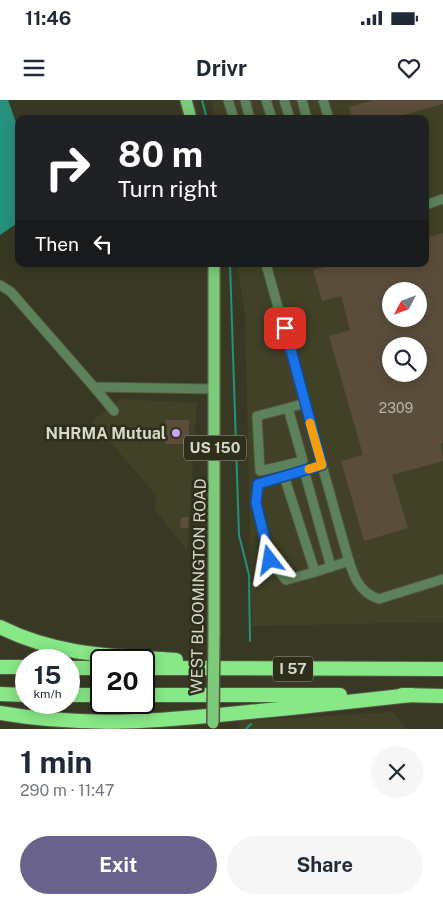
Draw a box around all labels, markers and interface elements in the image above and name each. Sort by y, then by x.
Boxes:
text: 11:46 [25,7,71,29]
icon: menu [20,54,48,82]
icon: heart [395,54,423,82]
text: Drivr [196,55,247,81]
text: 80 m [118,134,203,175]
icon: right [35,135,100,200]
text: Turn right [118,176,218,202]
icon: left [89,230,117,258]
text: Then [35,233,79,255]
north arrow [382,282,428,328]
map controls [382,282,427,382]
pin [264,307,306,349]
icon: arrive [271,314,299,342]
button: search [382,337,427,382]
house number: 2309 [379,400,413,416]
place label: NHRMA Mutual [45,424,166,443]
marker: NHRMA Mutual [170,427,182,439]
road number: US 150 [184,436,246,460]
street label: WEST BLOOMINGTON ROAD [187,478,210,694]
position arrow [243,533,295,585]
speed limit sign: 20 [90,649,155,714]
road number: I 57 [273,656,313,682]
text: 15 [34,660,61,690]
text: km/h [33,687,62,701]
text: 1 min [20,744,92,780]
button: close [371,746,423,798]
text: 290 m · 11:47 [20,781,114,800]
button: Exit [20,836,217,894]
button: Share [227,836,423,894]

